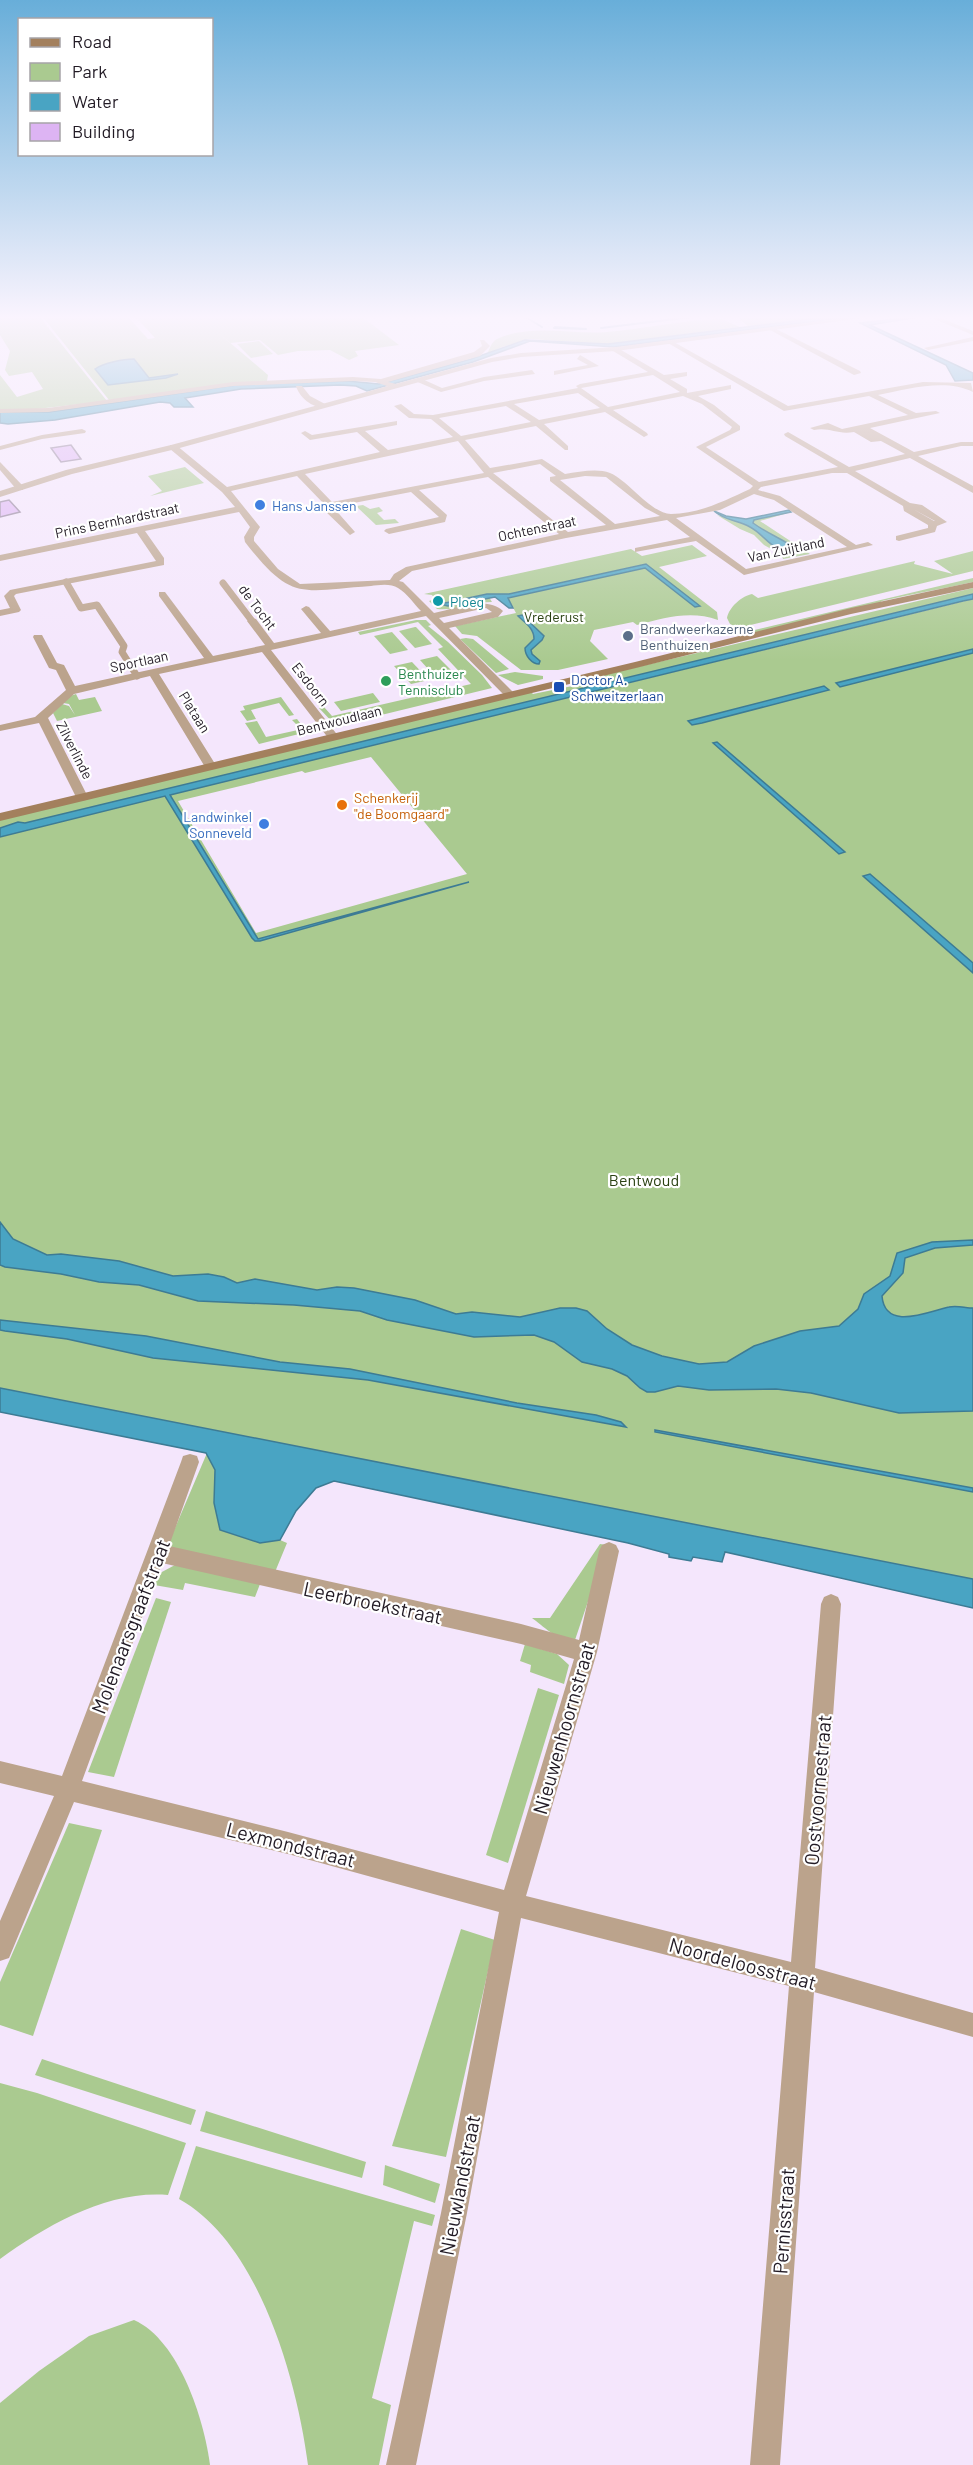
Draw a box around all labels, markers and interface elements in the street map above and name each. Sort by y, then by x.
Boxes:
legend [18,18,213,156]
text: Road [72,30,112,52]
text: Park [72,60,107,82]
text: Water [72,90,119,112]
text: Building [72,120,135,142]
place label: Hans Janssen [272,497,356,514]
marker: Hans Janssen [253,498,267,512]
street label: Prins Bernhardstraat [53,499,181,541]
street label: Ochtenstraat [496,511,578,545]
street label: Van Zuijtland [746,533,826,565]
street label: de Tocht [235,581,281,633]
place label: Ploeg [450,593,484,610]
marker: Ploeg [431,594,445,608]
park label: Vrederust [524,608,584,625]
place label: Brandweerkazerne Benthuizen [640,620,754,653]
marker: Brandweerkazerne Benthuizen [621,629,635,643]
street label: Sportlaan [108,647,170,675]
street label: Esdoorn [289,659,333,709]
place label: Benthuizer Tennisclub [398,665,464,698]
place label: Doctor A. Schweitzerlaan [571,671,664,704]
marker: Benthuizer Tennisclub [379,674,393,688]
marker: Doctor A. Schweitzerlaan [552,680,566,694]
street label: Plataan [176,688,214,736]
street label: Bentwoudlaan [295,701,383,739]
street label: Zilverlinde [53,718,97,782]
place label: Schenkerij "de Boomgaard" [354,789,449,822]
marker: Schenkerij "de Boomgaard" [335,798,349,812]
place label: Landwinkel Sonneveld [183,808,252,841]
marker: Landwinkel Sonneveld [257,817,271,831]
park label: Bentwoud [609,1170,679,1189]
street label: Molenaarsgraafstraat [86,1535,174,1717]
street label: Leerbroekstraat [301,1576,445,1628]
street label: Nieuwenhoornstraat [527,1639,599,1817]
street label: Oostvoornestraat [798,1714,836,1866]
street label: Lexmondstraat [224,1816,358,1872]
street label: Noordeloosstraat [667,1932,819,1994]
street label: Nieuwlandstraat [434,2113,484,2257]
street label: Pernisstraat [767,2167,799,2275]

